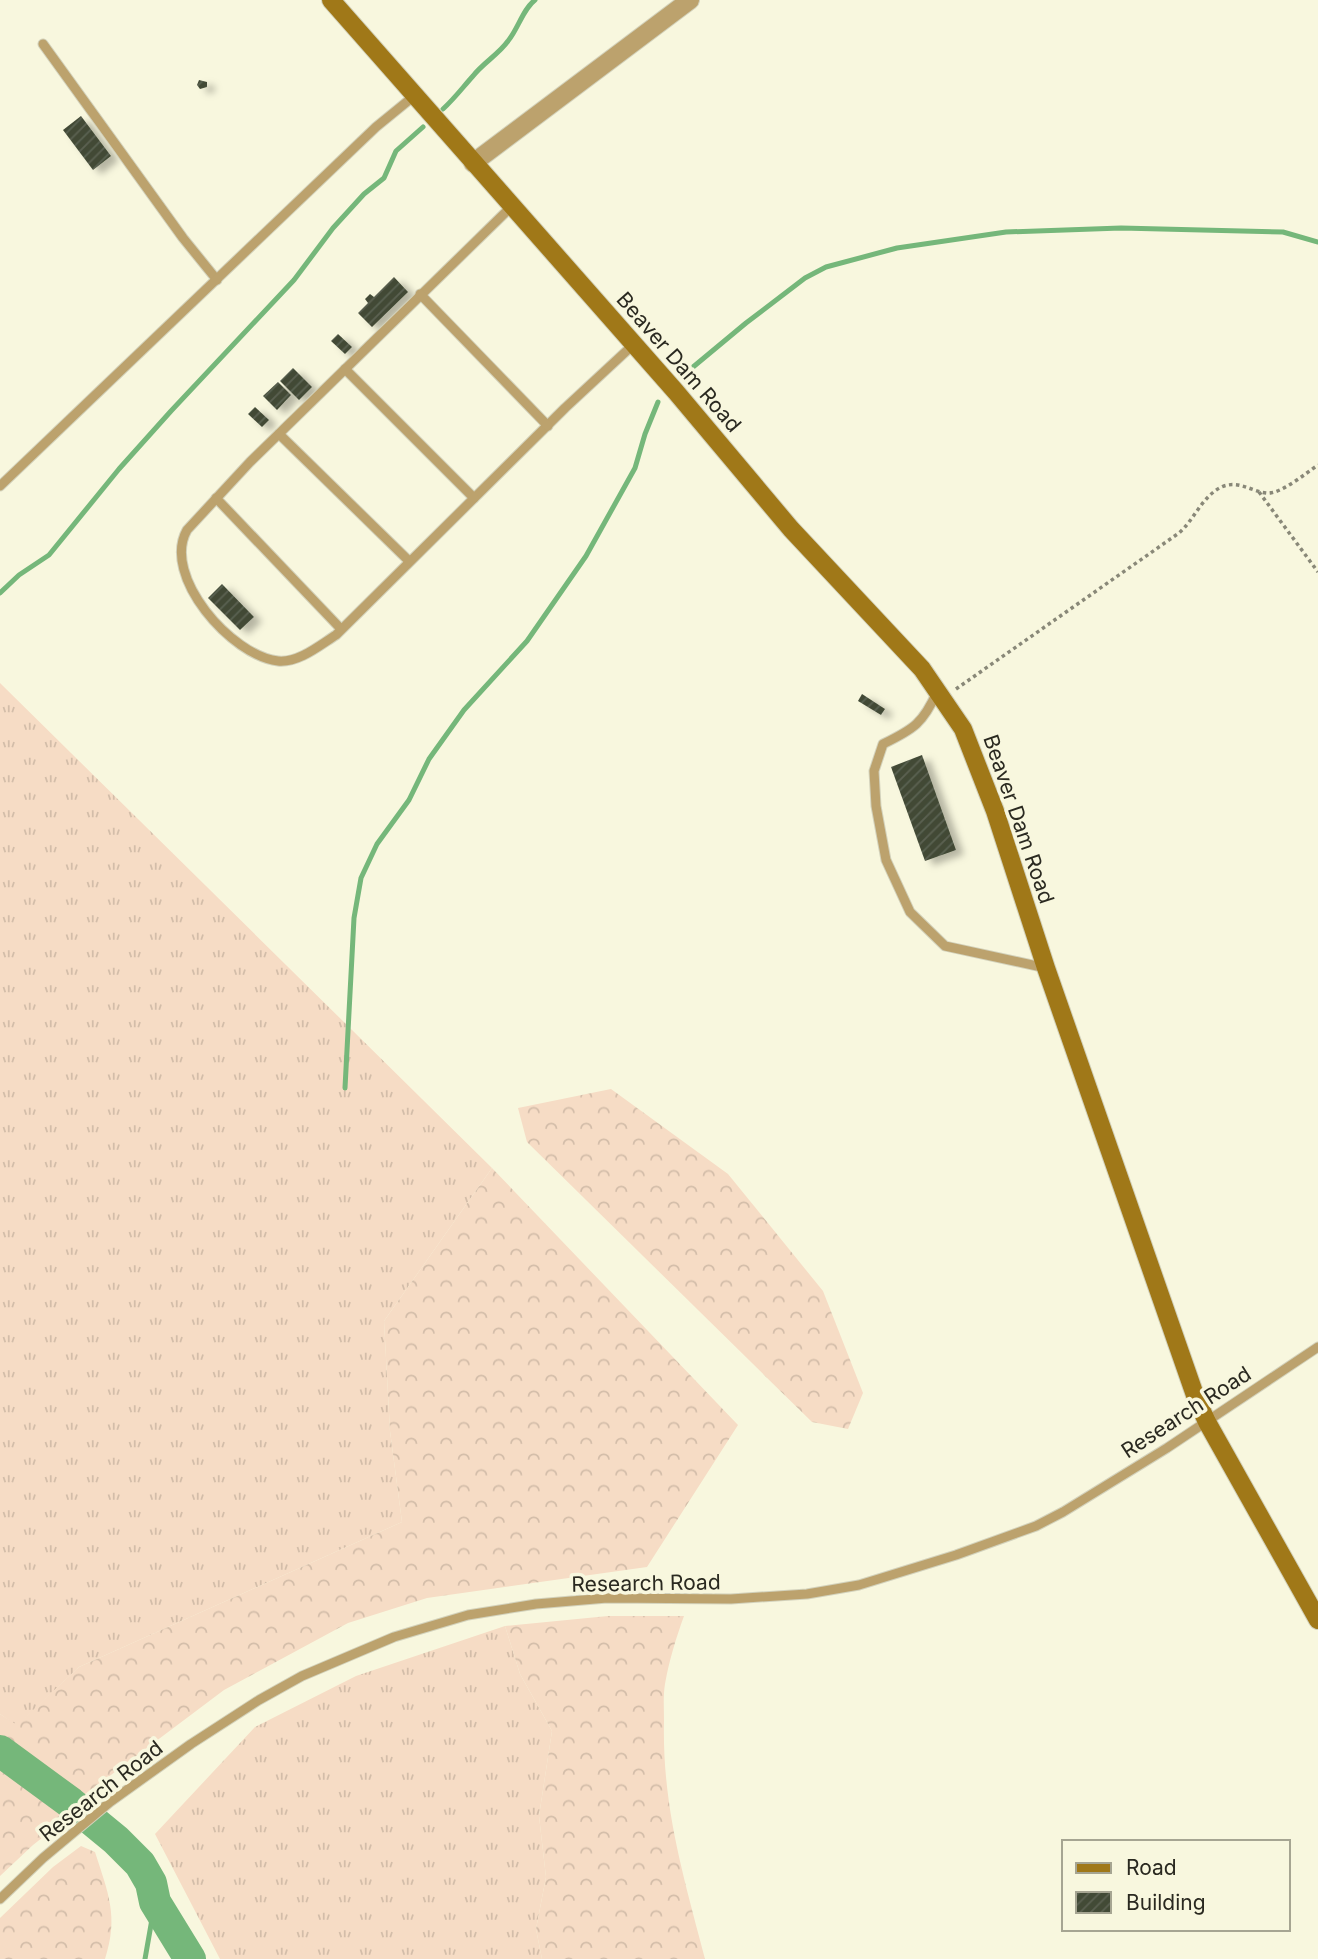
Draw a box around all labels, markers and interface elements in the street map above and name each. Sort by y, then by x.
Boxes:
street label: Beaver Dam Road [611,287,747,437]
street label: Beaver Dam Road [978,731,1060,907]
street label: Research Road [1117,1361,1255,1463]
street label: Research Road [571,1569,721,1597]
street label: Research Road [34,1735,168,1847]
legend [1062,1840,1290,1931]
text: Road [1126,1855,1177,1880]
text: Building [1126,1890,1206,1915]

